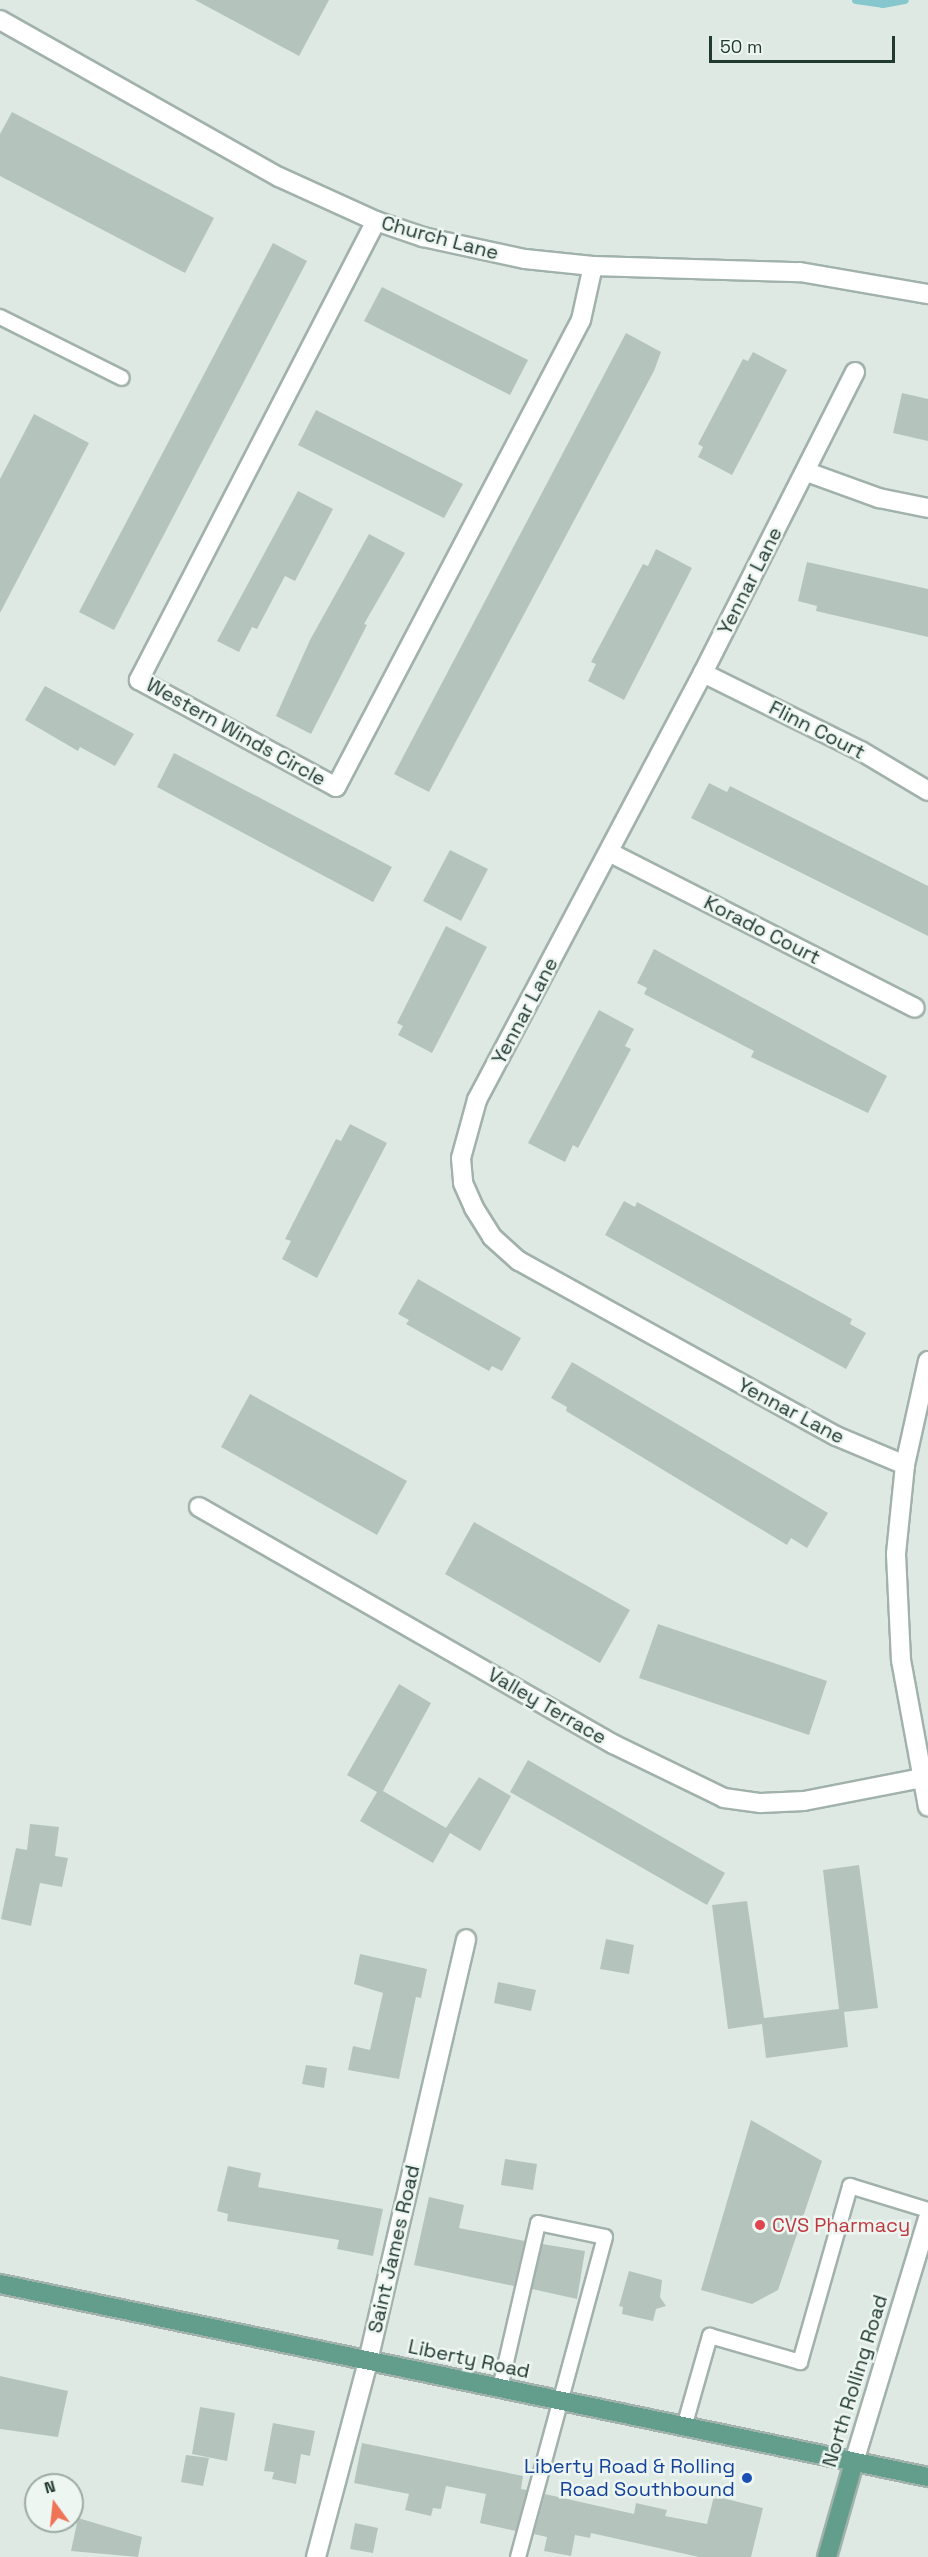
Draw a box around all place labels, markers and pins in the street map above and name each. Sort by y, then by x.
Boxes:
place label: CVS Pharmacy [772,2213,910,2237]
marker: CVS Pharmacy [753,2218,767,2232]
place label: Liberty Road & Rolling Road Southbound [524,2454,735,2501]
marker: Liberty Road & Rolling Road Southbound [740,2471,754,2485]

